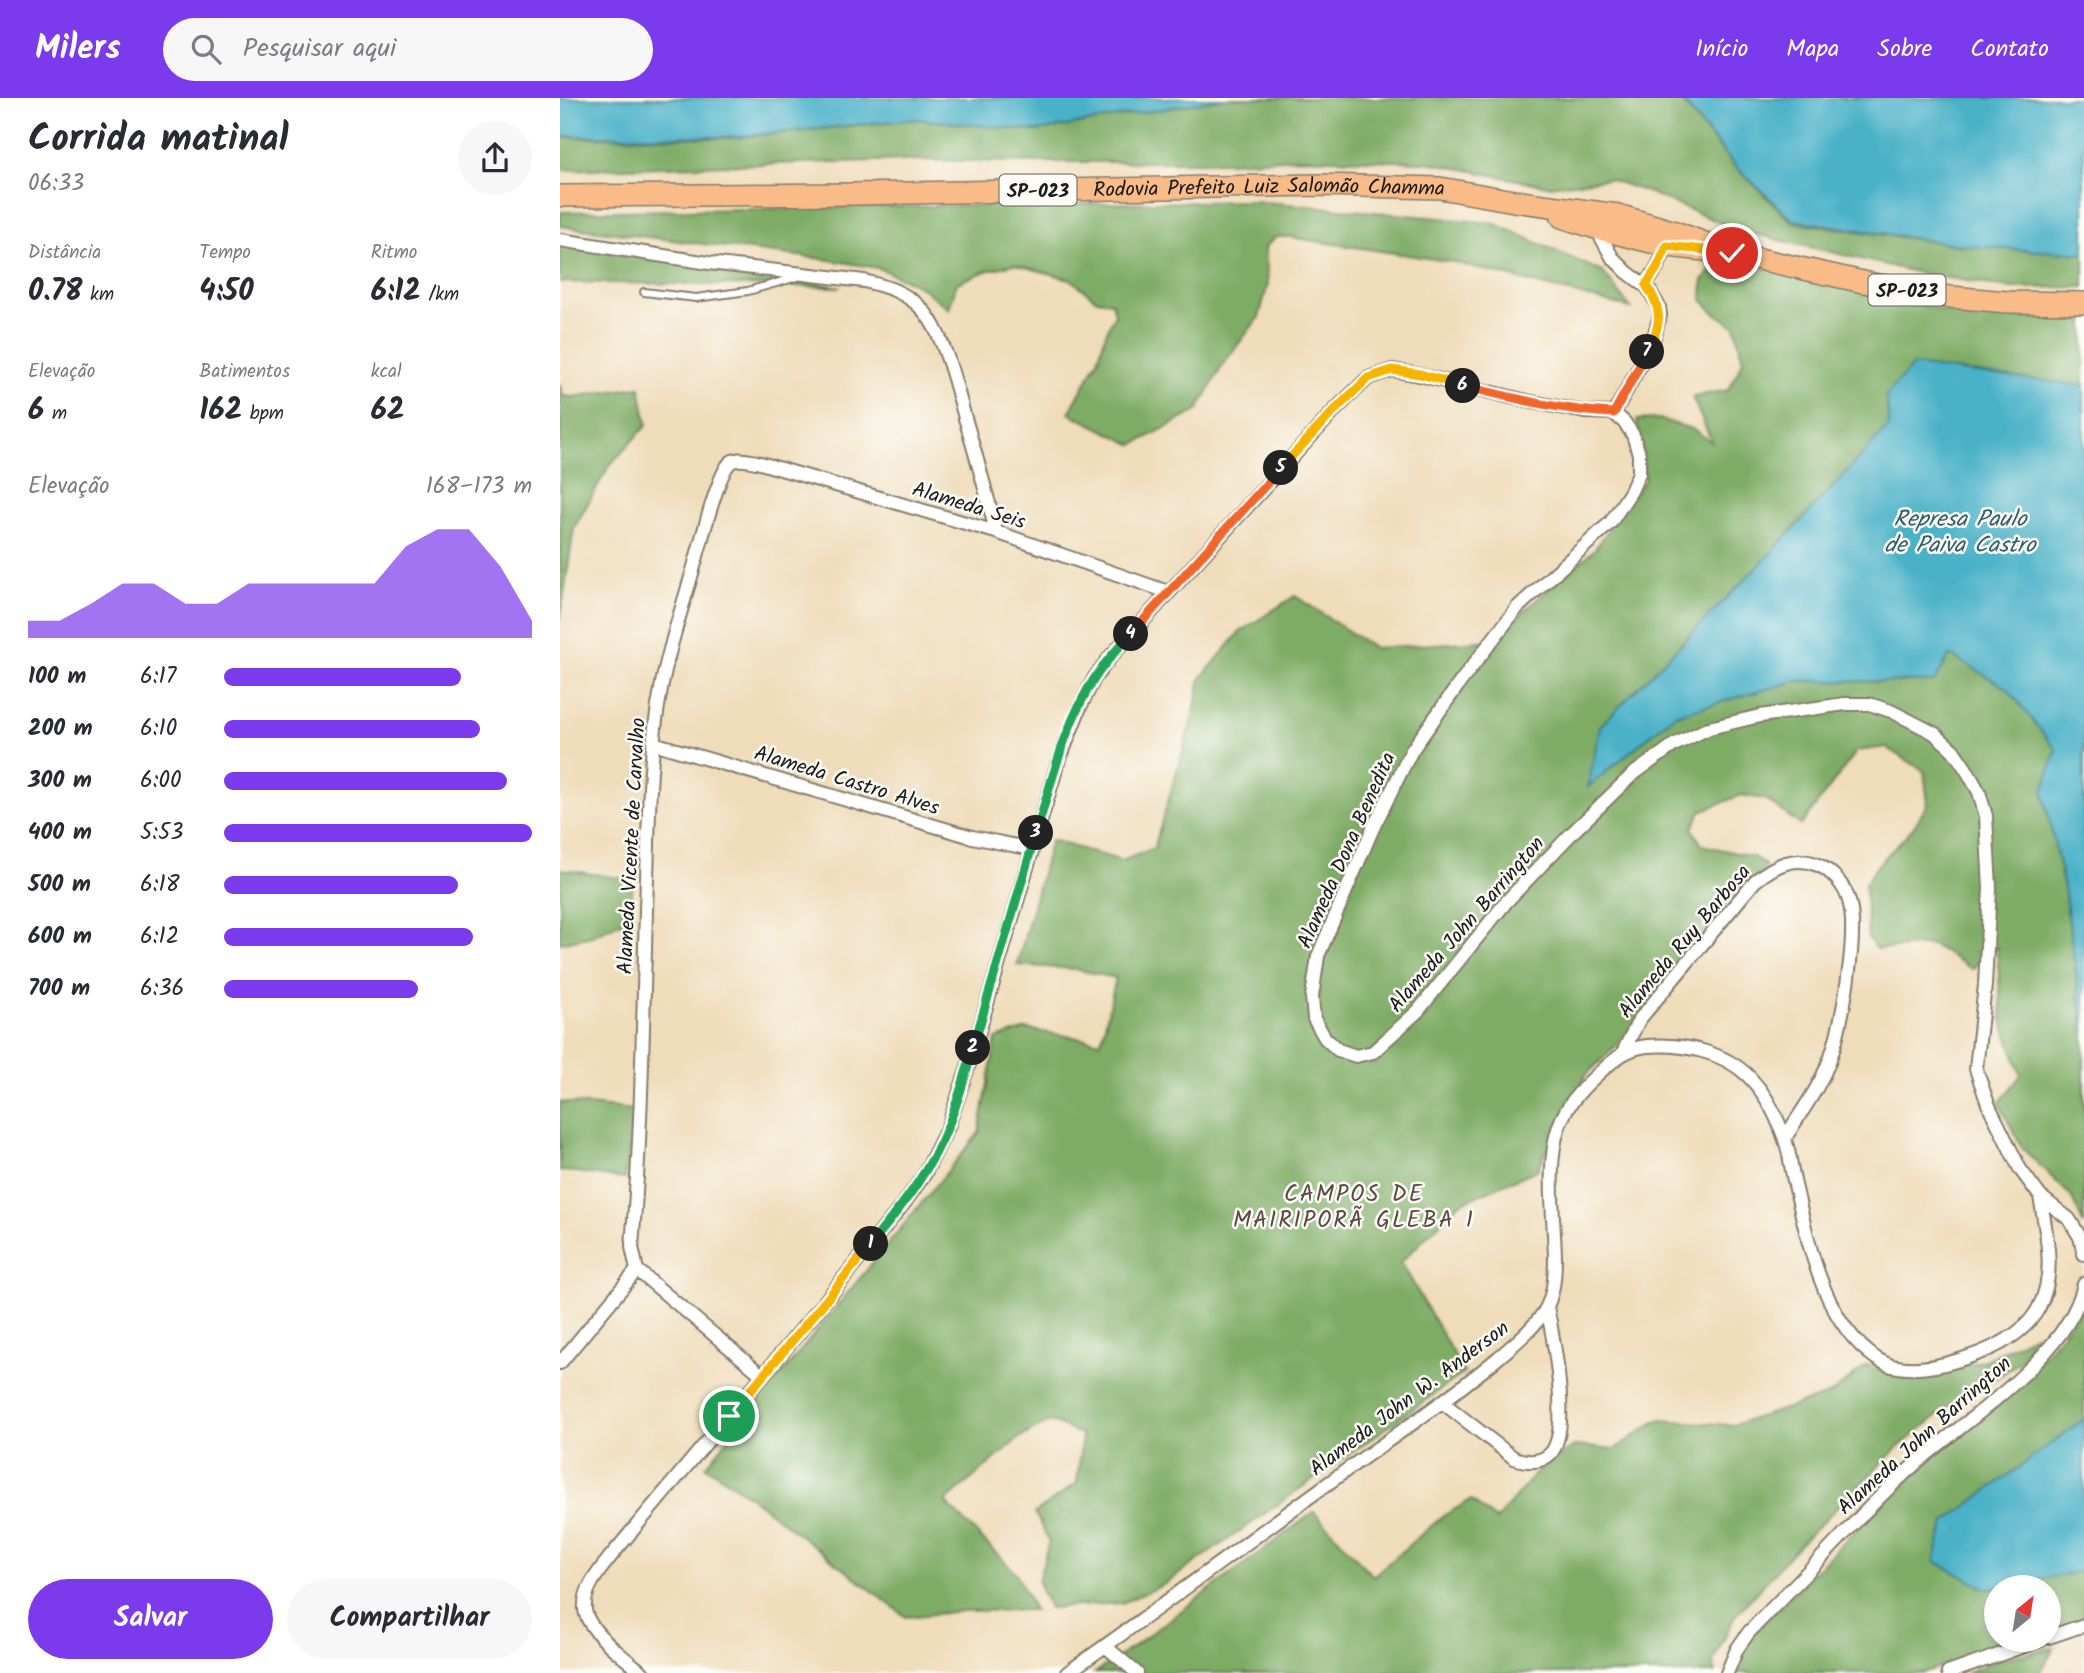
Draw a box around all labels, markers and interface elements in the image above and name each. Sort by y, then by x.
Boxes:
search box [163,18,653,81]
text: Milers [35,23,121,76]
text: Pesquisar aqui [243,28,396,70]
icon: search [187,30,225,68]
text: Início [1695,30,1748,69]
text: Mapa [1786,30,1839,69]
text: Sobre [1877,30,1932,69]
text: Contato [1970,30,2049,69]
text: Corrida matinal [28,110,289,170]
button: share [458,121,532,195]
text: 06:33 [28,166,84,202]
street label: Rodovia Prefeito Luiz Salomão Chamma [1093,170,1445,207]
road number: SP-023 [1000,174,1076,206]
pin [1702,223,1762,283]
icon: check [1713,234,1751,272]
text: Distância [28,238,101,268]
text: Tempo [199,238,251,268]
text: Ritmo [371,238,417,268]
text: 0.78 [28,268,82,316]
text: 4:50 [199,268,254,316]
text: 6:12 [371,268,421,316]
road number: SP-023 [1868,274,1946,306]
text: km [82,280,114,310]
text: /km [421,280,459,310]
pin: 7 [1630,334,1664,370]
text: 7 [1642,336,1651,366]
text: Elevação [28,357,95,387]
text: Batimentos [199,357,290,387]
text: kcal [371,357,402,387]
pin: 6 [1446,368,1480,404]
text: 6 [1457,370,1468,400]
text: 6 [28,387,44,435]
text: 162 [199,387,242,435]
text: 62 [371,387,404,435]
text: m [44,399,67,429]
text: bpm [242,399,284,429]
pin: 5 [1264,450,1298,486]
text: 5 [1276,452,1285,482]
text: Elevação [28,469,110,505]
text: 168–173 m [426,469,532,505]
street label: Alameda Seis [908,474,1029,539]
water label: Represa Paulo de Paiva Castro [1885,502,2037,564]
pin: 4 [1114,616,1148,652]
text: 4 [1125,618,1136,648]
text: 100 m [28,659,86,695]
text: 6:17 [140,659,176,695]
text: 200 m [28,711,93,747]
text: 6:10 [140,711,177,747]
street label: Alameda Vicente de Carvalho [609,717,656,975]
street label: Alameda Castro Alves [750,738,943,825]
street label: Alameda Dona Benedita [1289,747,1406,954]
text: 300 m [28,763,92,799]
text: 6:00 [140,763,181,799]
text: 400 m [28,815,92,851]
text: 5:53 [140,815,184,851]
pin: 3 [1018,816,1054,850]
text: 3 [1030,817,1041,847]
street label: Alameda John Barrington [1381,829,1553,1021]
street label: Alameda Ruy Barbosa [1611,858,1760,1026]
text: 500 m [28,867,91,903]
text: 6:18 [140,867,180,903]
text: 600 m [28,919,92,955]
text: 6:12 [140,919,179,955]
text: 700 m [28,971,90,1007]
text: 6:36 [140,971,184,1007]
pin: 2 [956,1030,990,1066]
text: 2 [967,1032,978,1062]
district label: CAMPOS DE MAIRIPORÃ GLEBA 1 [1233,1177,1475,1239]
pin: 1 [854,1226,888,1262]
text: 1 [868,1228,873,1258]
street label: Alameda John W. Anderson [1303,1313,1517,1486]
street label: Alameda John Barrington [1830,1349,2020,1524]
pin [699,1386,759,1446]
icon: arrive [710,1397,748,1435]
north arrow [1984,1575,2062,1652]
map controls [1984,1575,2061,1652]
button: Salvar [28,1579,273,1659]
button: Compartilhar [287,1579,532,1659]

